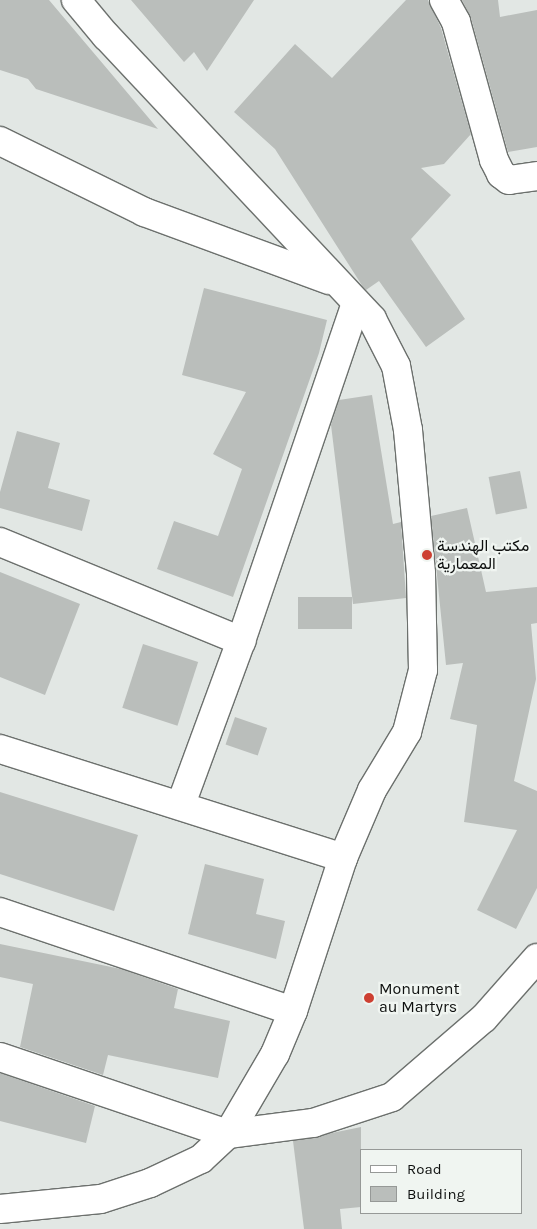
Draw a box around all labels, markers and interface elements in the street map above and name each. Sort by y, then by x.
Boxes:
place label: مكتب الهندسة المعمارية [437,536,529,574]
marker: مكتب الهندسة المعمارية [421,549,433,561]
place label: Monument au Martyrs [379,979,459,1017]
marker: Monument au Martyrs [363,992,375,1004]
legend [360,1149,522,1214]
text: Road [407,1160,442,1178]
text: Building [407,1185,465,1203]

